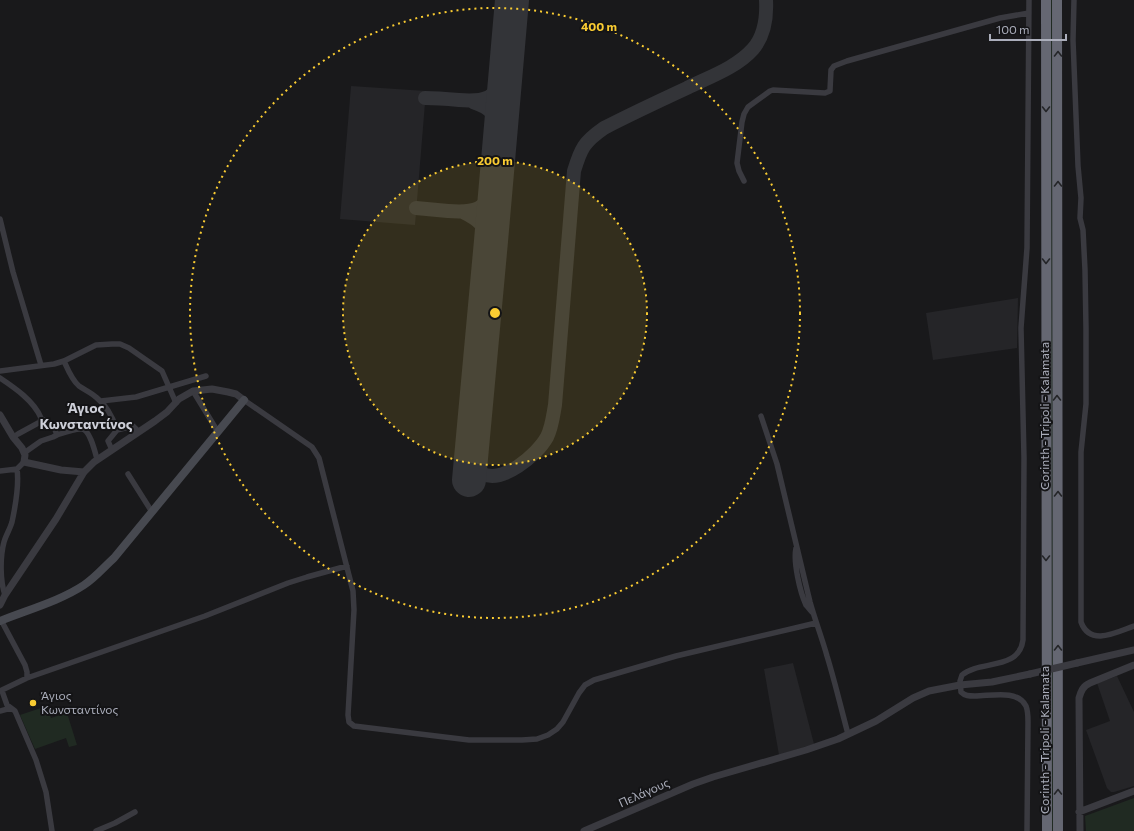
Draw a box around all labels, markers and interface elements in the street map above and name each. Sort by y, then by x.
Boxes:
scale bar [990,16,1066,42]
text: 400 m [581,19,617,33]
text: 100 m [996,22,1030,36]
one-way arrow [1054,51,1062,57]
one-way arrow [1042,106,1050,112]
text: 200 m [477,153,513,167]
one-way arrow [1054,181,1062,187]
one-way arrow [1042,258,1050,264]
centre of rings [488,306,502,320]
street label: Corinth - Tripoli - Kalamata [1037,342,1051,490]
one-way arrow [1053,395,1061,401]
district label: Άγιος Κωνσταντίνος [39,399,133,432]
one-way arrow [1054,491,1062,497]
one-way arrow [1042,555,1050,561]
one-way arrow [1054,645,1062,651]
street label: Corinth - Tripoli - Kalamata [1037,666,1051,814]
place label: Άγιος Κωνσταντίνος [40,688,118,716]
marker: Άγιος Κωνσταντίνος [28,698,38,708]
street label: Πελάγους [616,775,671,809]
one-way arrow [1054,789,1062,795]

